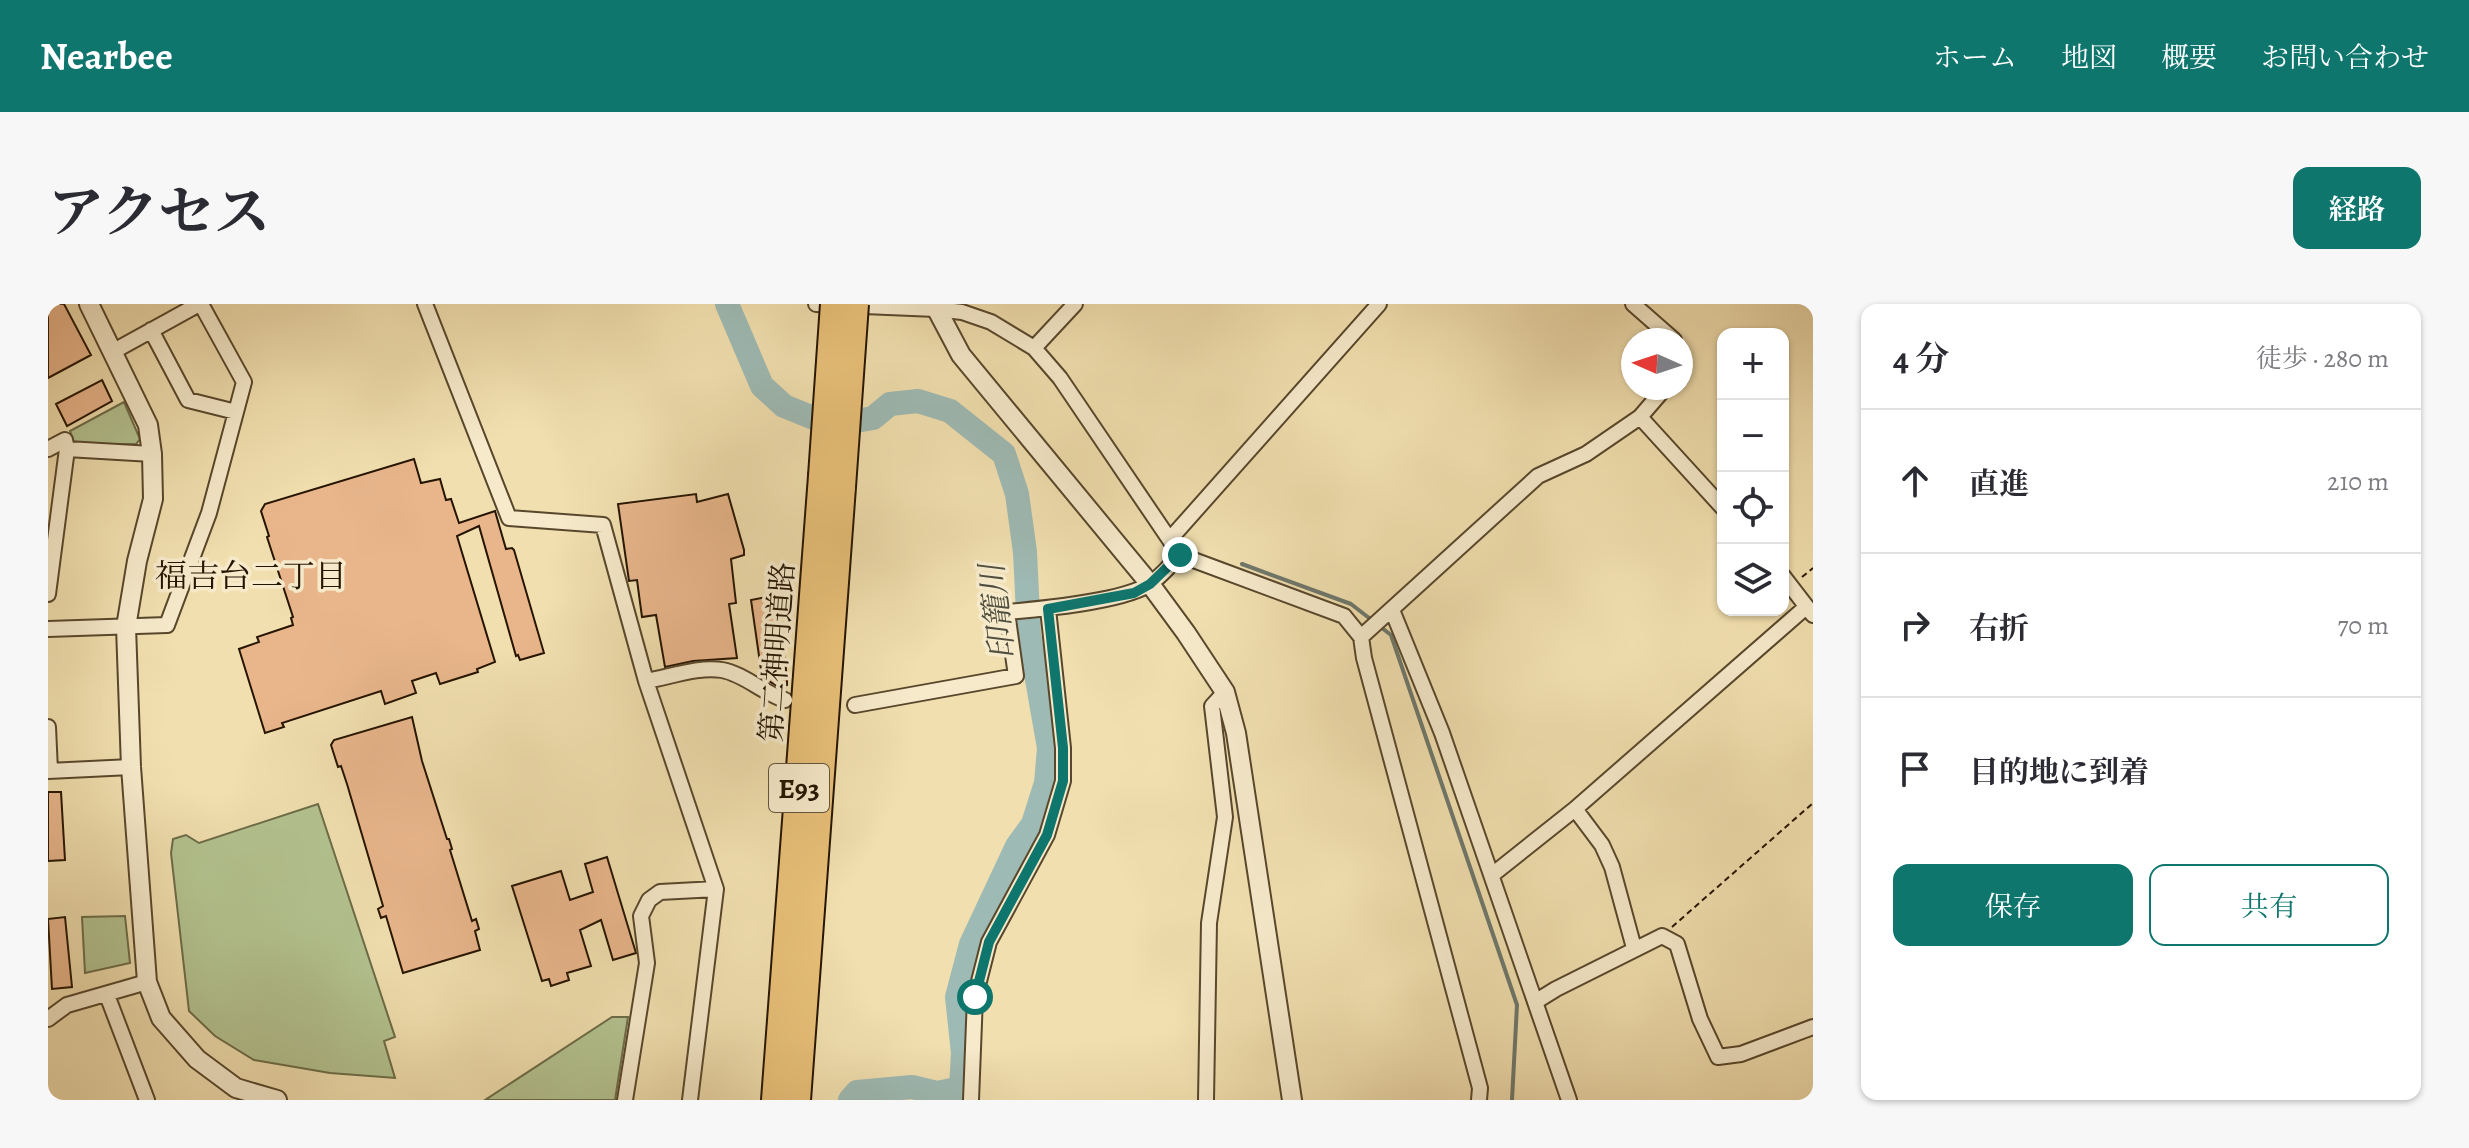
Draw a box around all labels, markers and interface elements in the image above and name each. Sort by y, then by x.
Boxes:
text: Nearbee [40,30,173,82]
text: ホーム [1933,39,2017,77]
text: 地図 [2061,39,2117,77]
text: 概要 [2161,39,2217,77]
text: お問い合わせ [2261,39,2429,77]
button: 経路 [2293,167,2421,249]
text: アクセス [48,174,270,250]
north arrow [1621,328,1693,400]
map controls [1717,328,1789,616]
button: + [1717,328,1789,400]
text: 4 分 [1893,335,1949,382]
text: 徒歩 · 280 m [2256,341,2389,376]
button: − [1717,400,1789,472]
icon: ahead [1893,459,1937,503]
text: 直進 [1969,464,2029,504]
text: 210 m [2327,464,2389,499]
button: locate [1717,472,1789,544]
route end [1162,537,1198,573]
button: layers [1717,544,1789,616]
district label: 福吉台二丁目 [155,554,347,598]
water label: 印籠川 [969,559,1025,662]
street label: 第二神明道路 [751,561,803,743]
icon: right [1893,603,1937,647]
text: 右折 [1969,608,2029,648]
text: 70 m [2337,608,2389,643]
icon: arrive [1893,747,1937,791]
text: 目的地に到着 [1969,752,2149,792]
road number: E93 [769,764,829,812]
button: 保存 [1893,864,2133,946]
button: 共有 [2149,864,2389,946]
route start [957,979,993,1015]

